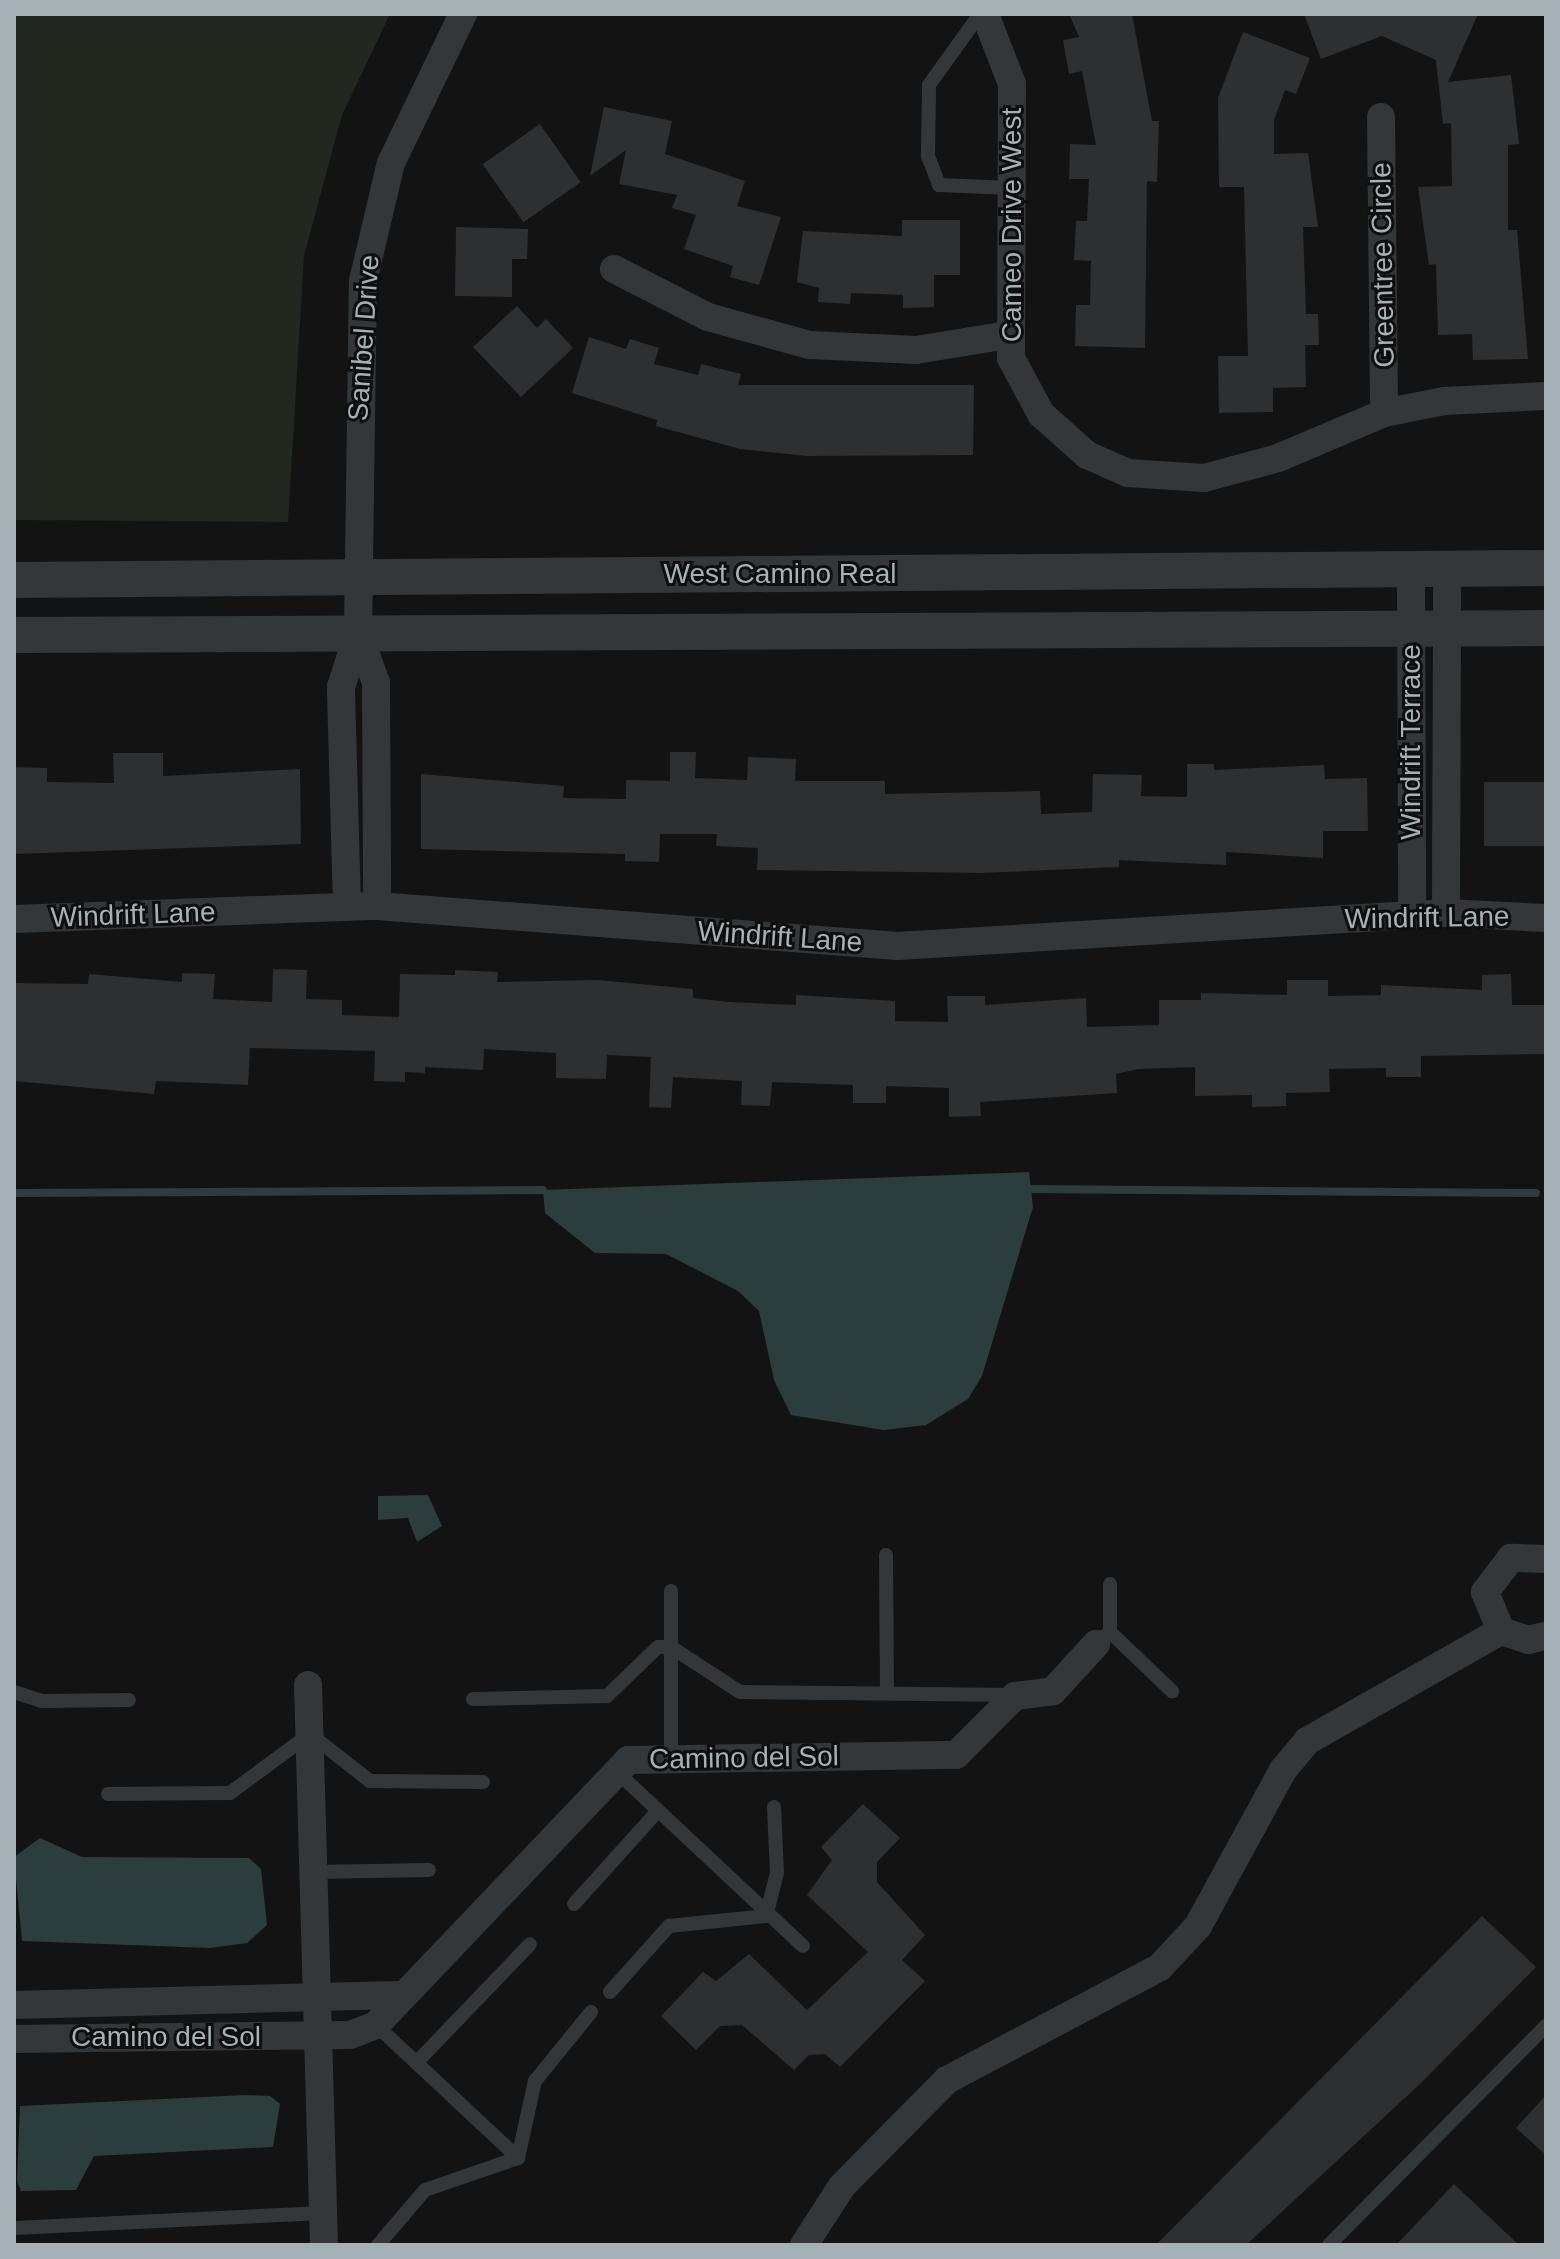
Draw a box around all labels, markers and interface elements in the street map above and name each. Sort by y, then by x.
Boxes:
street label: Cameo Drive West [995,108,1029,342]
street label: Greentree Circle [1364,162,1402,368]
street label: Sanibel Drive [341,254,387,422]
street label: West Camino Real [664,557,896,591]
street label: Windrift Terrace [1394,644,1428,840]
street label: Windrift Lane [50,895,216,935]
street label: Windrift Lane [1344,900,1510,936]
street label: Windrift Lane [697,914,863,960]
street label: Camino del Sol [649,1740,839,1776]
street label: Camino del Sol [71,2020,261,2054]

